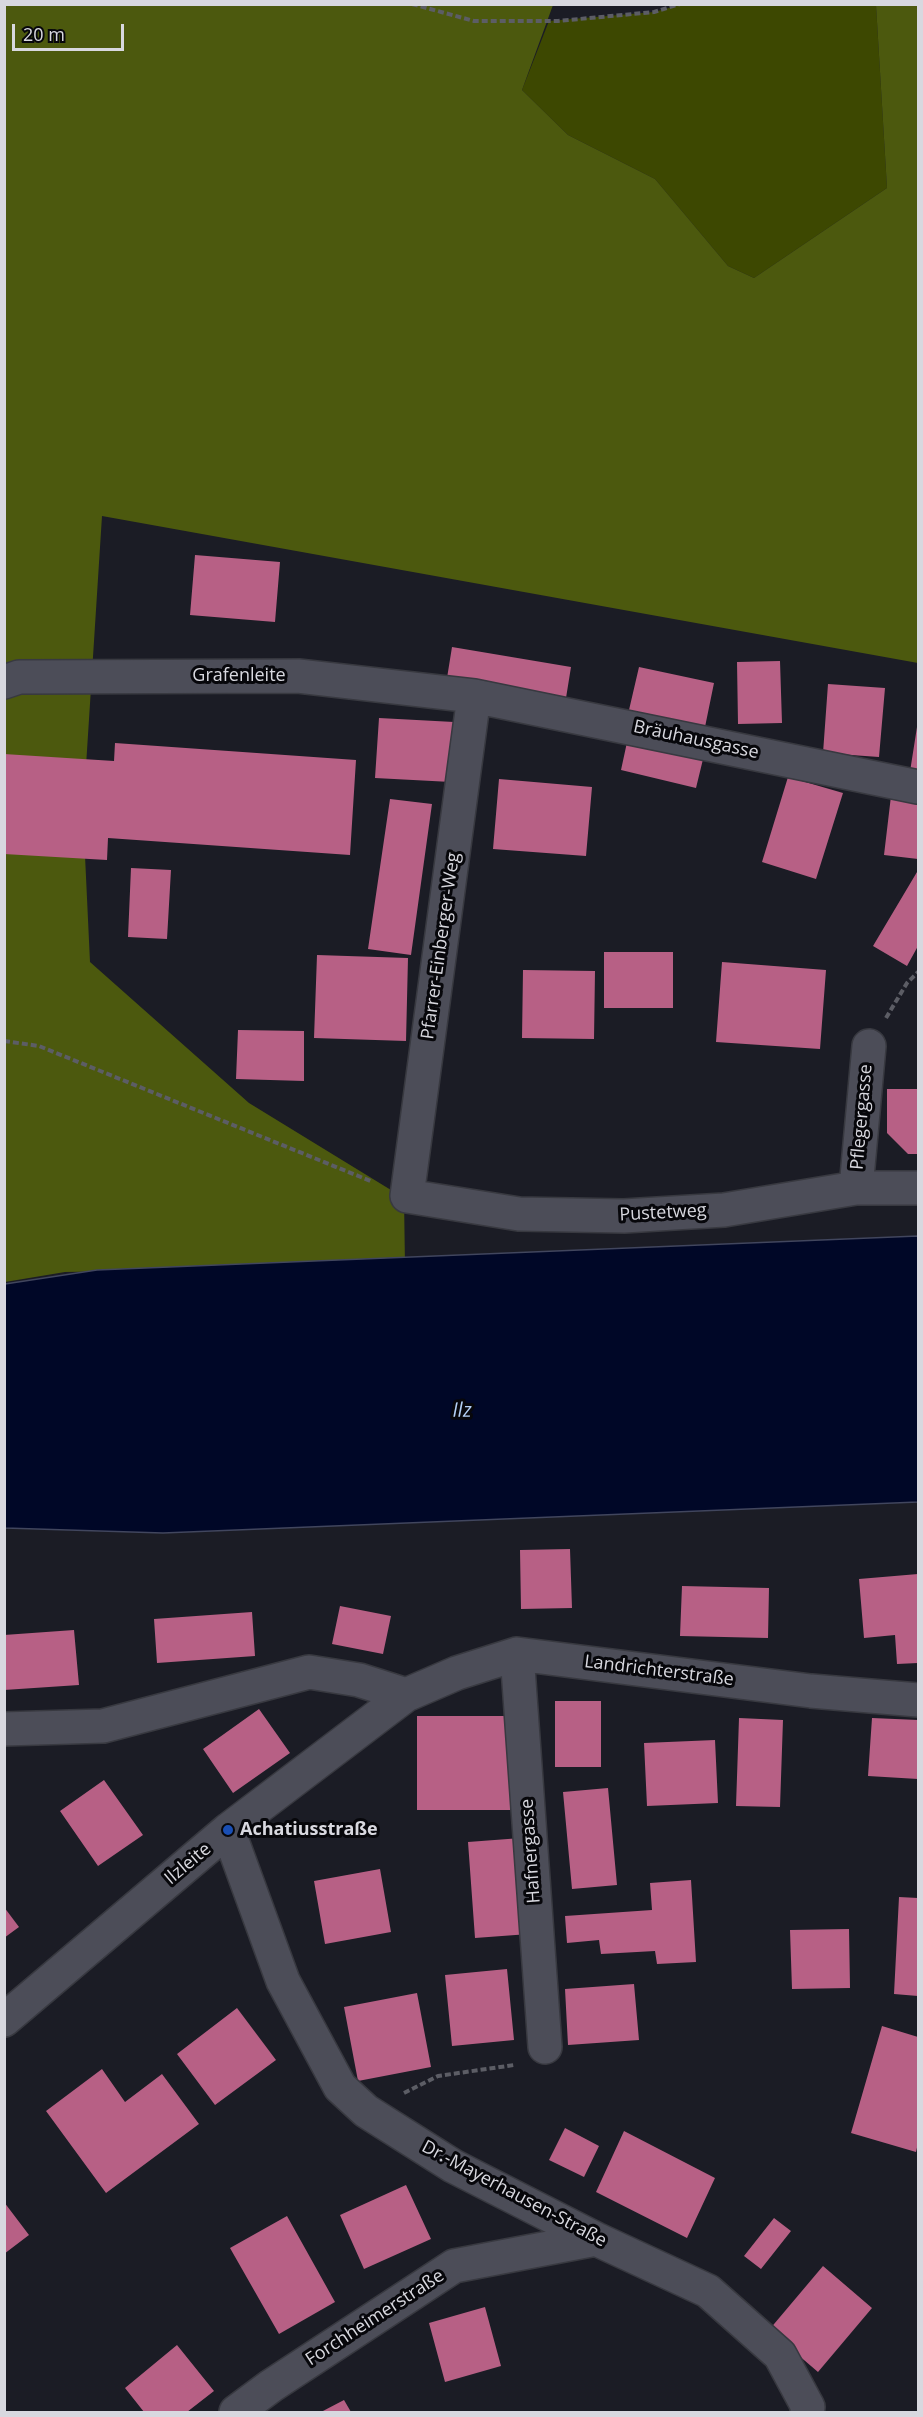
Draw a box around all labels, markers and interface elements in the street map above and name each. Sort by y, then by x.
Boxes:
scale bar [15,12,128,50]
text: 20 m [23,22,65,46]
street label: Grafenleite [192,665,286,687]
street label: Bräuhausgasse [631,716,761,764]
street label: Pfarrer-Einberger-Weg [417,851,465,1041]
street label: Pflegergasse [847,1063,877,1171]
street label: Pustetweg [619,1200,707,1226]
water label: Ilz [452,1399,472,1423]
street label: Landrichterstraße [583,1651,735,1691]
street label: Hafnergasse [517,1798,545,1904]
place label: Achatiusstraße [240,1819,378,1841]
marker: Achatiusstraße [221,1823,235,1837]
street label: Ilzleite [160,1838,216,1890]
street label: Dr.-Mayerhausen-Straße [418,2136,610,2252]
street label: Forchheimerstraße [302,2265,448,2371]

